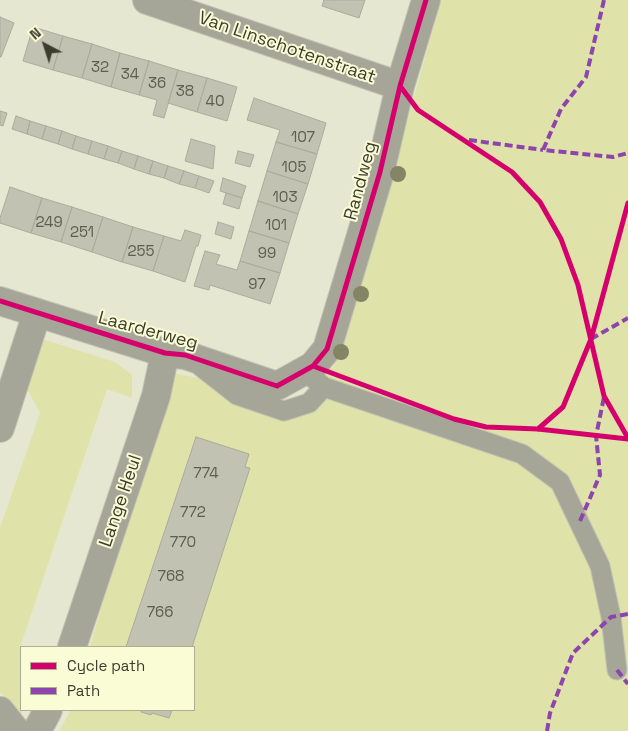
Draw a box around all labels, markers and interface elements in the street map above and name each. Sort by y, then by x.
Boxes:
street label: Van Linschotenstraat [196,8,378,88]
north arrow [20,20,70,70]
text: N [26,24,45,43]
house number: 32 [91,59,109,77]
house number: 34 [121,66,139,84]
house number: 36 [148,75,166,93]
house number: 38 [176,83,194,101]
house number: 40 [206,93,224,111]
house number: 107 [291,129,315,147]
street label: Randweg [340,139,382,223]
house number: 105 [282,159,306,177]
house number: 103 [273,189,297,207]
house number: 249 [35,214,63,232]
house number: 101 [265,217,287,235]
house number: 251 [70,224,94,242]
house number: 255 [127,243,155,261]
house number: 99 [258,245,276,263]
house number: 97 [248,276,266,294]
street label: Laarderweg [96,307,200,355]
street label: Lange Heul [95,452,147,550]
house number: 774 [193,465,219,483]
house number: 772 [180,504,206,522]
house number: 770 [170,534,196,552]
house number: 768 [158,568,184,586]
house number: 766 [147,604,173,622]
legend [20,646,195,711]
text: Cycle path [67,656,145,675]
text: Path [67,681,100,700]

